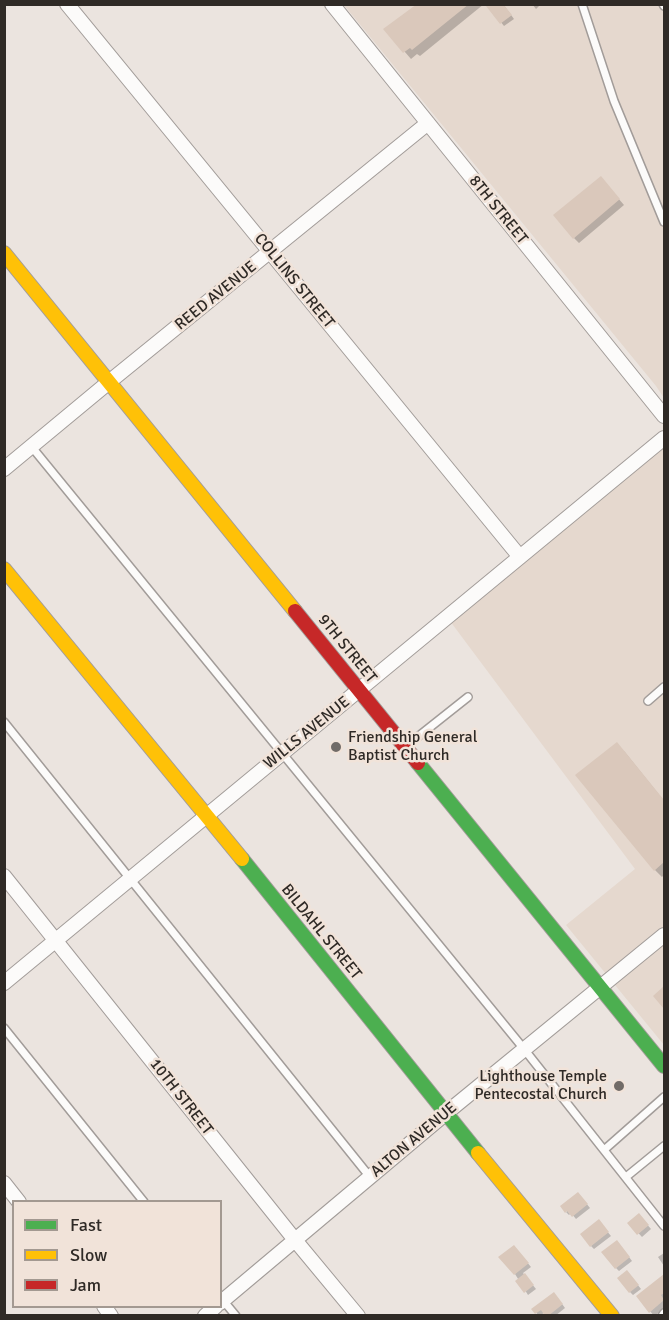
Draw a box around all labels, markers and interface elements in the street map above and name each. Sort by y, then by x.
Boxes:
street label: 8TH STREET [465,172,531,248]
street label: COLLINS STREET [250,230,338,332]
street label: REED AVENUE [171,257,261,335]
street label: 9TH STREET [314,611,380,687]
street label: WILLS AVENUE [260,693,354,773]
place label: Friendship General Baptist Church [348,728,477,766]
marker: Friendship General Baptist Church [329,740,343,754]
street label: BILDAHL STREET [277,881,365,983]
street label: 10TH STREET [145,1055,217,1139]
place label: Lighthouse Temple Pentecostal Church [475,1067,607,1105]
marker: Lighthouse Temple Pentecostal Church [612,1079,626,1093]
street label: ALTON AVENUE [367,1098,461,1182]
legend [12,1200,222,1308]
text: Fast [70,1214,102,1236]
text: Slow [70,1244,107,1266]
text: Jam [70,1274,101,1296]

